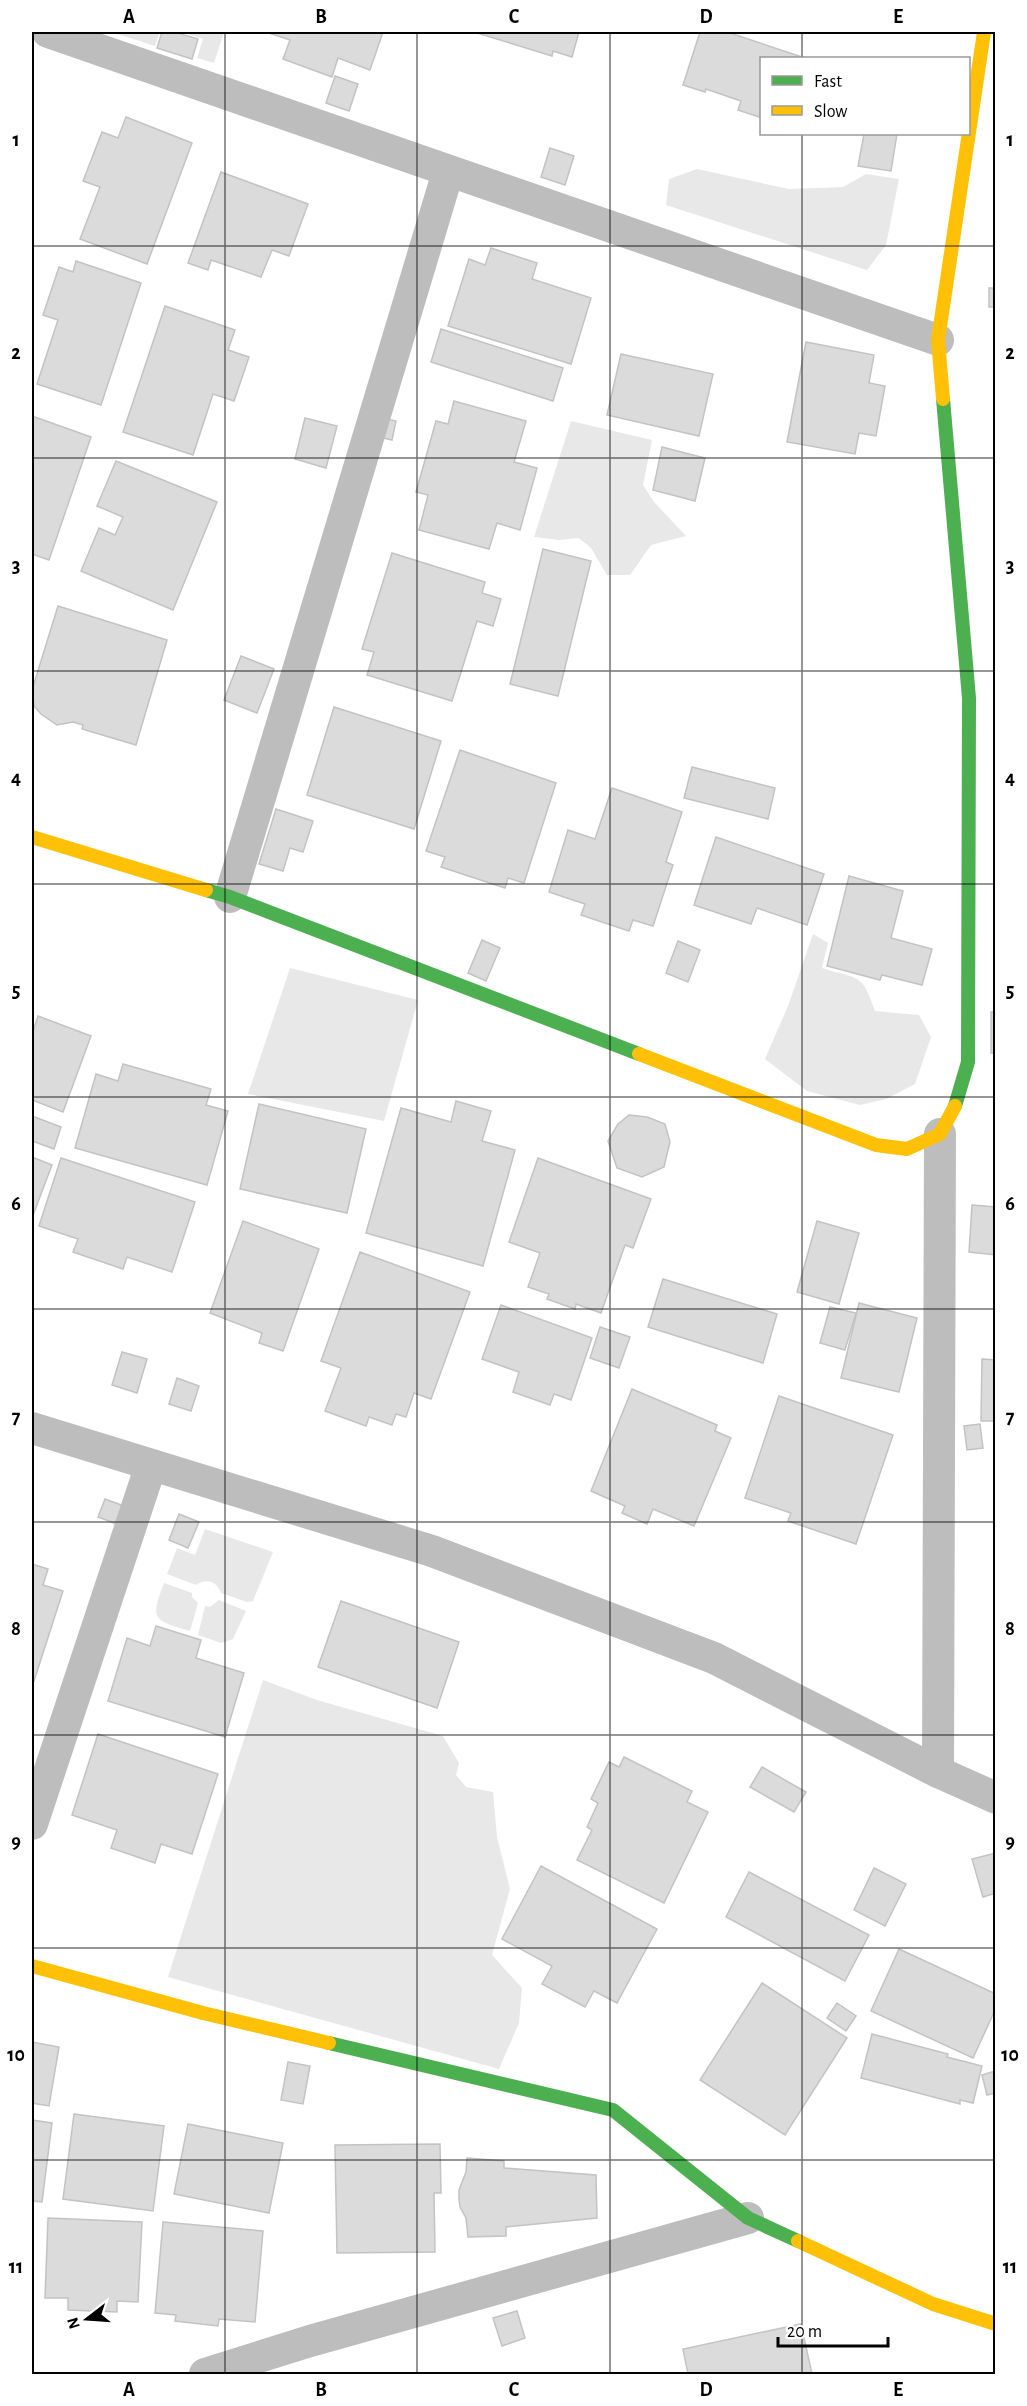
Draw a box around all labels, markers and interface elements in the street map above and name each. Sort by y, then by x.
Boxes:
text: A [123,7,135,27]
text: B [315,7,327,27]
text: C [509,7,520,27]
text: D [699,7,713,27]
text: E [893,7,903,27]
legend [760,57,970,135]
text: Fast [814,73,842,91]
text: Slow [814,103,847,121]
text: 1 [12,130,20,150]
text: 1 [1006,130,1014,150]
text: 2 [11,343,21,363]
text: 2 [1005,343,1015,363]
text: 3 [12,556,20,576]
text: 3 [1006,556,1014,576]
text: 4 [11,768,21,788]
text: 4 [1005,768,1015,788]
text: 5 [12,981,20,1001]
text: 5 [1006,981,1014,1001]
text: 6 [11,1194,21,1214]
text: 6 [1005,1194,1015,1214]
text: 7 [12,1407,21,1427]
text: 7 [1006,1407,1015,1427]
text: 8 [11,1619,21,1639]
text: 8 [1005,1619,1015,1639]
text: 9 [11,1832,21,1852]
text: 9 [1005,1832,1015,1852]
text: 10 [7,2045,25,2065]
text: 10 [1001,2045,1019,2065]
text: 11 [9,2257,23,2277]
text: 11 [1003,2257,1017,2277]
north arrow [57,2289,117,2349]
scale bar [778,2310,888,2348]
text: N [64,2315,83,2331]
text: 20 m [787,2323,822,2341]
text: A [123,2380,135,2400]
text: B [315,2380,327,2400]
text: C [509,2380,520,2400]
text: D [699,2380,713,2400]
text: E [893,2380,903,2400]

